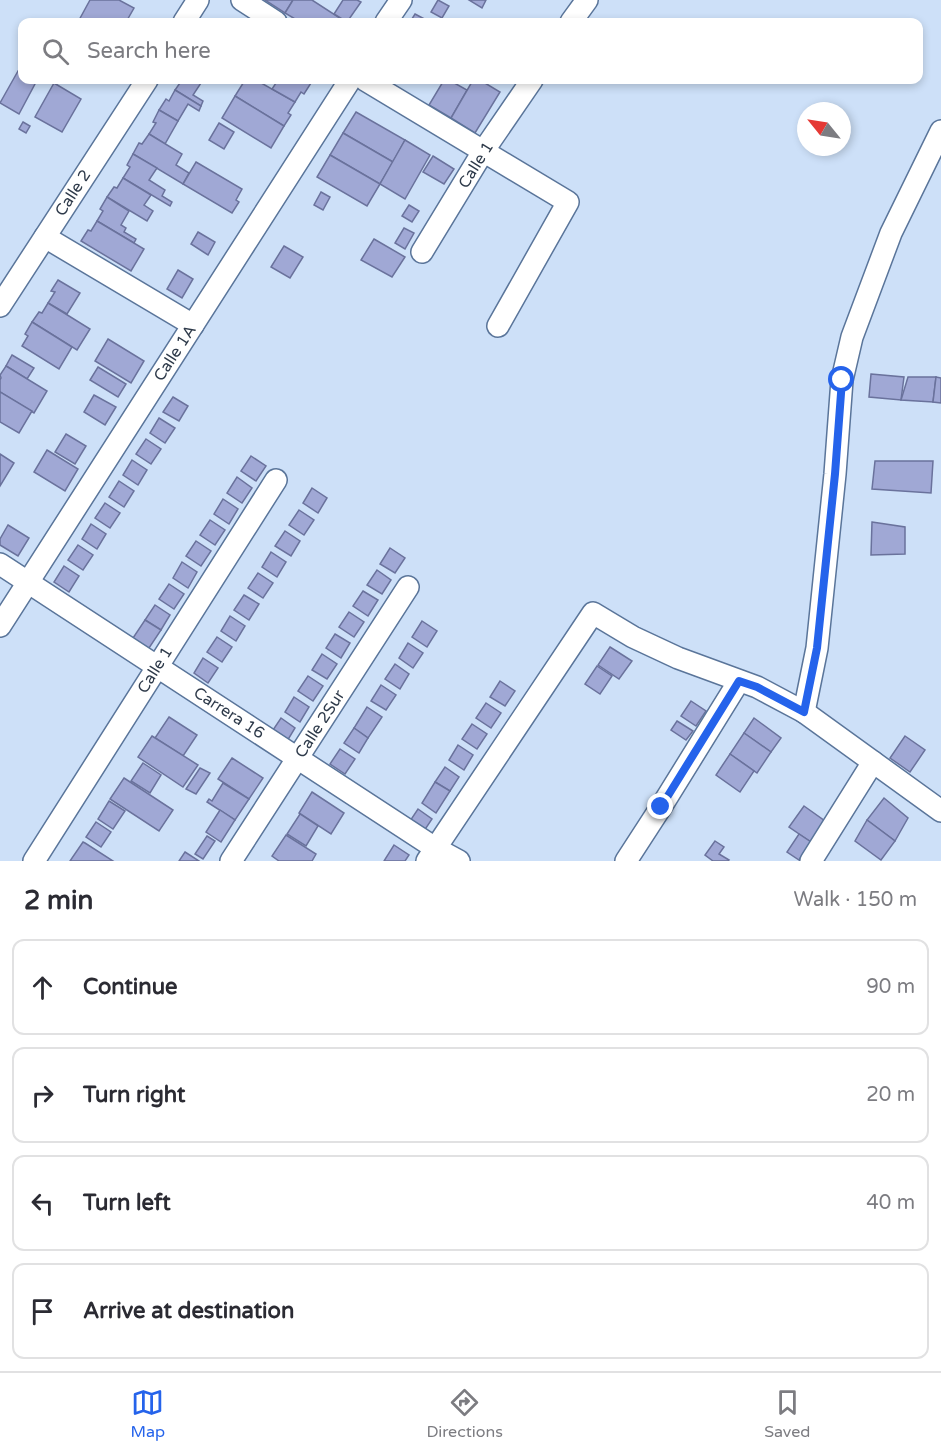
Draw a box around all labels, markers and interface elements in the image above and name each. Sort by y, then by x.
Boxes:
search box [18,18,923,84]
icon: search [39,35,72,68]
text: Search here [87,38,211,64]
north arrow [797,102,851,156]
street label: Calle 1 [454,138,498,192]
street label: Calle 2 [51,166,95,220]
street label: Calle 1A [149,321,201,385]
route start [828,366,854,392]
street label: Calle 1 [133,643,177,697]
street label: Carrera 16 [190,683,268,743]
street label: Calle 2Sur [291,686,350,762]
route end [647,793,673,819]
text: 2 min [24,885,93,916]
text: Walk · 150 m [794,888,917,912]
icon: ahead [26,971,59,1004]
text: Continue [83,974,178,1000]
text: 90 m [866,975,915,999]
icon: right [26,1079,59,1112]
text: Turn right [83,1082,185,1108]
text: 20 m [866,1083,915,1107]
icon: left [26,1187,59,1220]
text: Turn left [83,1190,171,1216]
text: 40 m [866,1191,915,1215]
icon: arrive [26,1295,59,1328]
text: Arrive at destination [83,1298,294,1324]
tab: Map [131,1386,165,1442]
tab: Directions [426,1386,503,1442]
tab: Saved [764,1386,810,1442]

